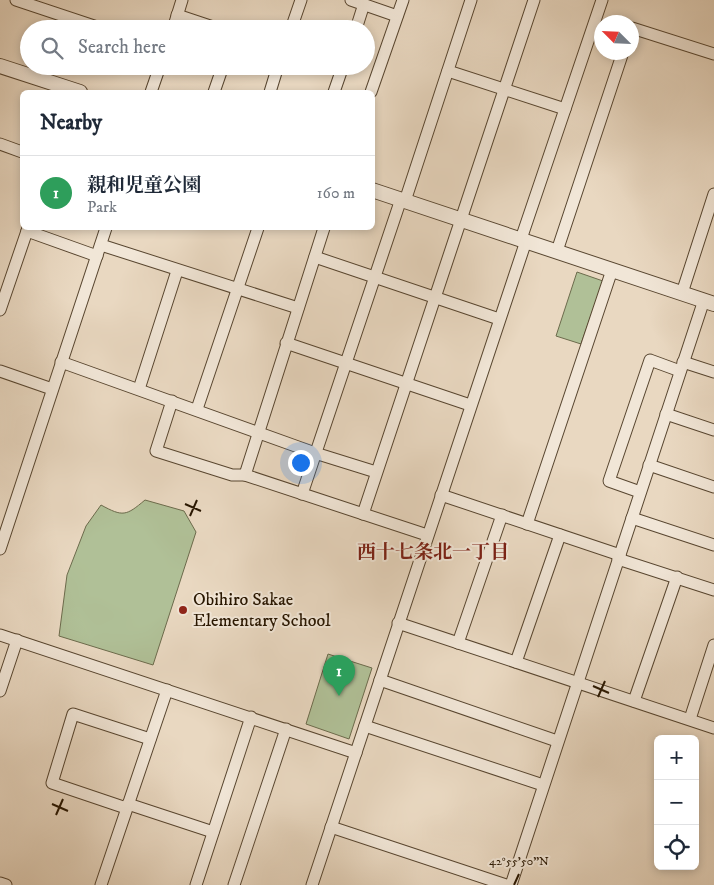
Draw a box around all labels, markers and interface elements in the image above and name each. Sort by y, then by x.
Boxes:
north arrow [594,15,639,60]
search box [20,20,375,75]
icon: search [38,34,66,62]
text: Search here [78,36,166,59]
text: Nearby [40,110,102,136]
text: 親和児童公園 [87,174,201,197]
text: 1 [53,183,59,203]
text: 160 m [317,183,355,203]
text: Park [87,197,117,217]
your location [288,450,314,476]
district label: 西十七条北一丁目 [357,541,509,564]
place label: Obihiro Sakae Elementary School [193,589,331,632]
marker: Obihiro Sakae Elementary School [177,604,189,616]
pin: 1 [323,655,355,696]
map controls [654,735,699,870]
button: + [654,735,699,780]
button: − [654,780,699,825]
button: locate [654,825,699,870]
text: 42°55'50"N [489,854,549,869]

